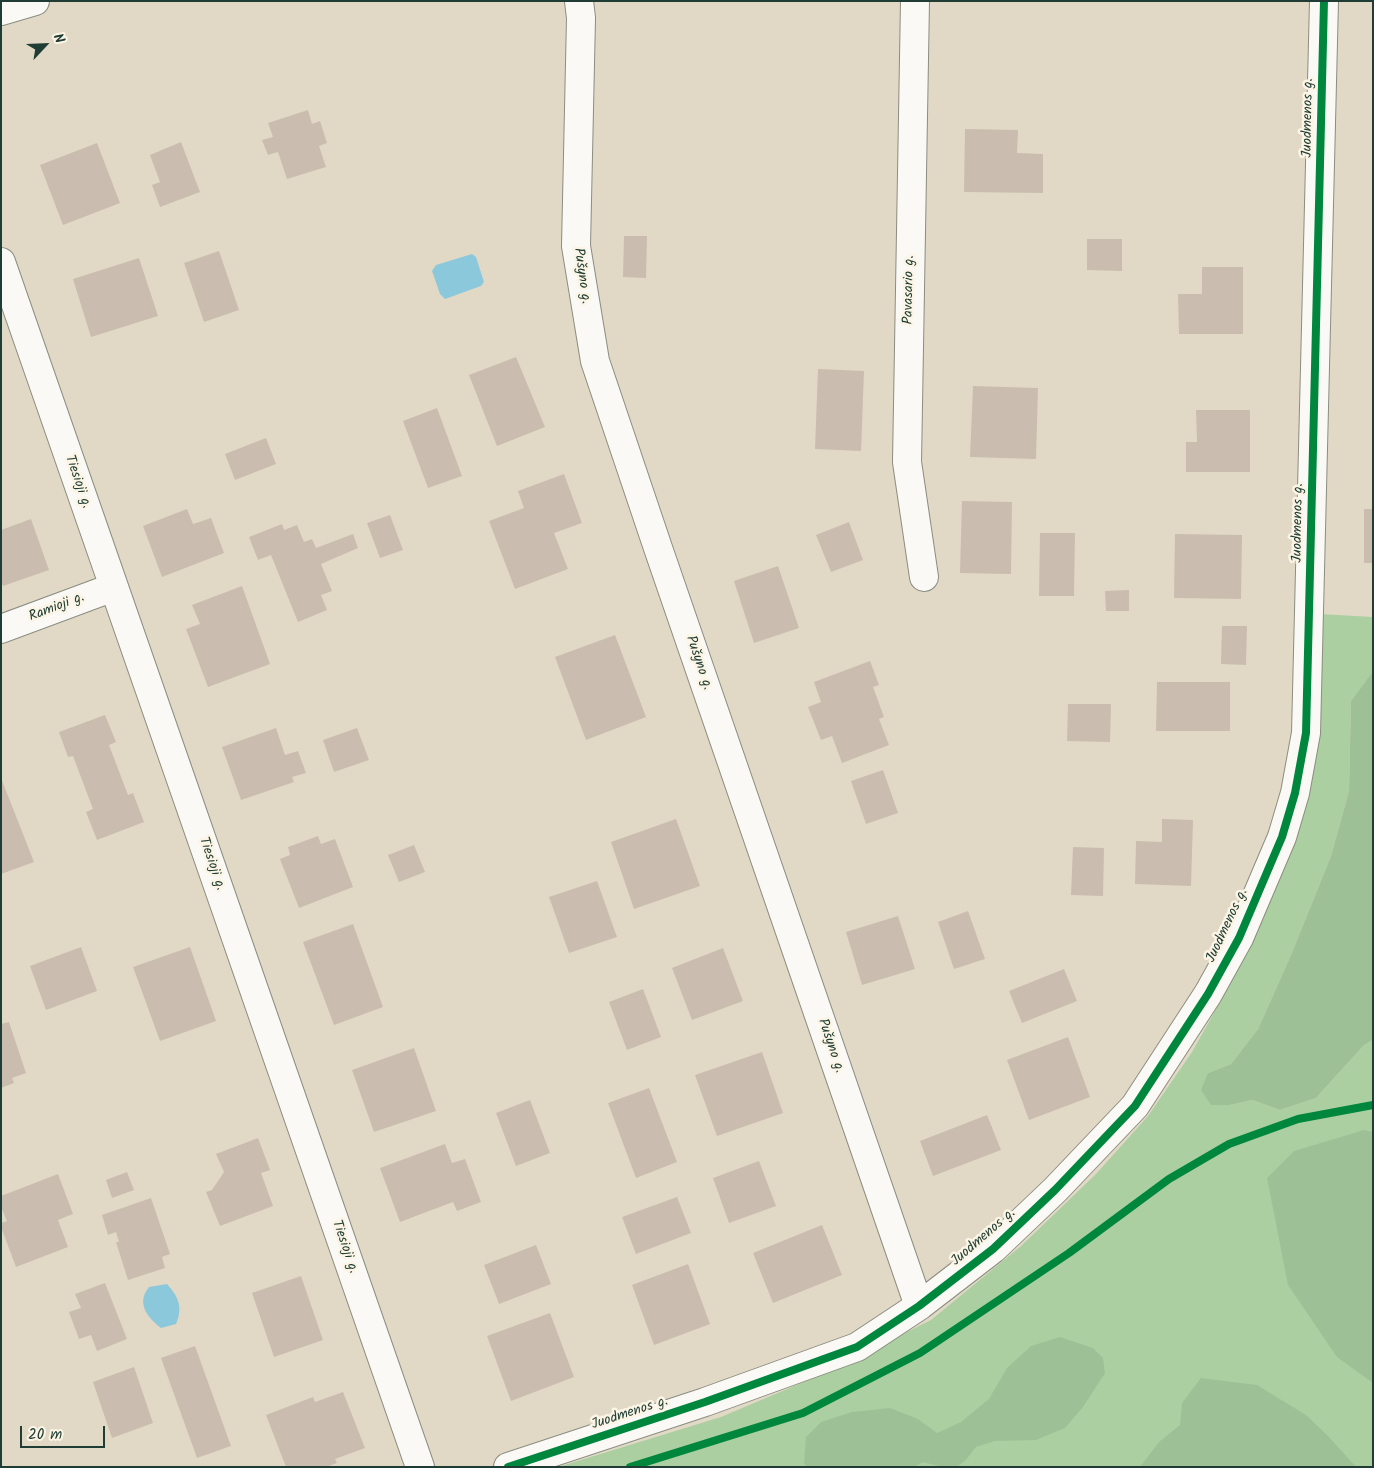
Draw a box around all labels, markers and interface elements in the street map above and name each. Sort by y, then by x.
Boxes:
north arrow [20,20,70,70]
text: N [47,30,70,47]
street label: Juodmenos g. [1300,78,1318,158]
street label: Pušyno g. [569,247,593,305]
street label: Pavasario g. [901,255,919,325]
street label: Tiesioji g. [60,453,94,511]
street label: Juodmenos g. [1290,483,1308,563]
street label: Ramioji g. [27,590,87,626]
street label: Pušyno g. [681,634,715,692]
street label: Tiesioji g. [194,835,228,893]
street label: Juodmenos g. [1204,886,1252,966]
street label: Pušyno g. [813,1017,847,1075]
street label: Juodmenos g. [949,1206,1019,1270]
street label: Tiesioji g. [327,1218,361,1276]
street label: Juodmenos g. [590,1394,670,1434]
scale bar [22,1416,108,1448]
text: 20 m [28,1423,62,1447]

